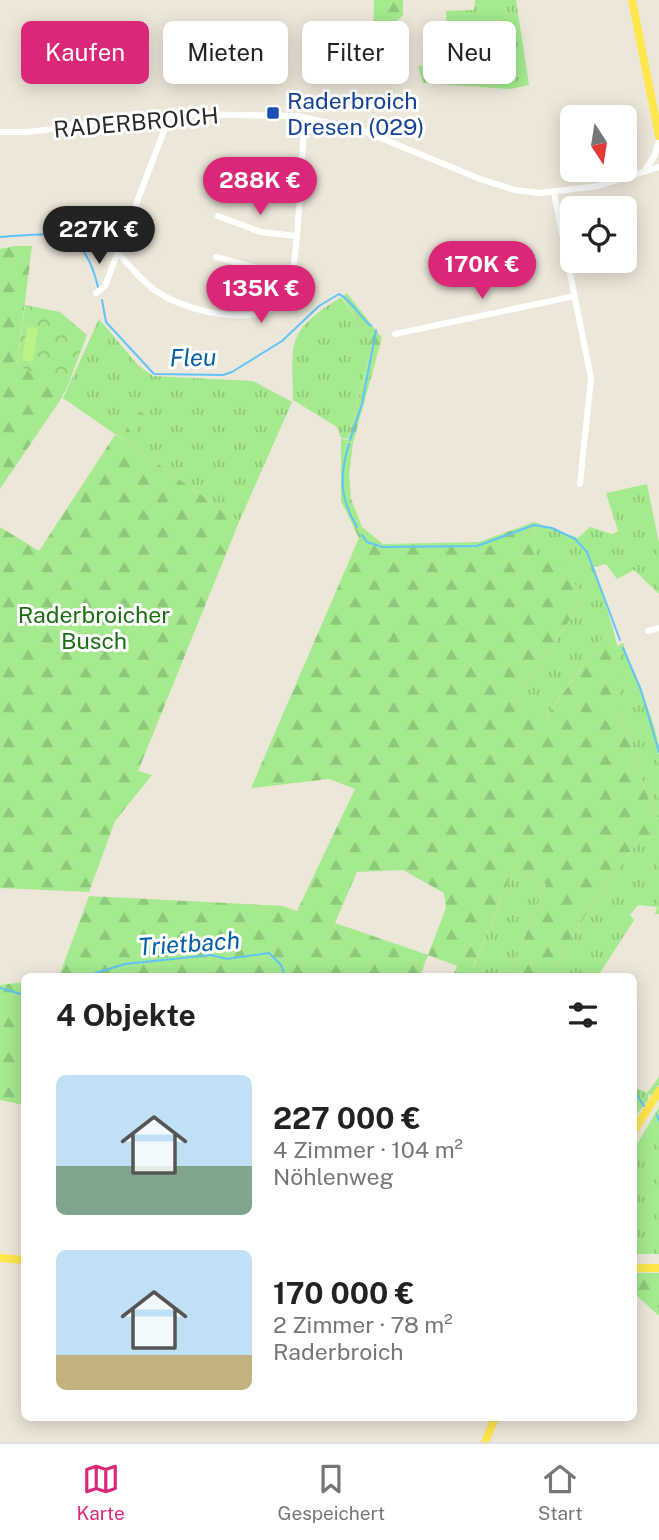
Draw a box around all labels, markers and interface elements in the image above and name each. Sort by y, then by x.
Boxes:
chip: Kaufen [21,21,149,84]
chip: Mieten [163,21,288,84]
chip: Filter [302,21,409,84]
chip: Neu [423,21,516,84]
place label: Raderbroich Dresen (029) [287,87,424,140]
street label: RADERBROICH [52,101,220,143]
marker: Raderbroich Dresen (029) [265,105,281,121]
north arrow [560,105,637,182]
map controls [560,105,637,273]
pin: 288K € [203,158,317,217]
text: 288K € [219,166,301,193]
button: locate [560,196,637,273]
pin: 227K € [42,206,156,266]
text: 227K € [59,215,139,242]
pin: 170K € [425,242,539,301]
text: 170K € [444,250,520,277]
pin: 135K € [204,266,318,325]
text: 135K € [222,274,300,301]
water label: Fleu [169,343,217,371]
park label: Raderbroicher Busch [18,601,170,654]
water label: Trietbach [137,925,241,961]
icon: filters [564,996,602,1034]
text: 4 Objekte [56,997,196,1033]
text: 227 000 € [273,1100,421,1136]
icon: home [112,1103,196,1187]
text: 4 Zimmer · 104 m² [273,1136,463,1163]
text: Nöhlenweg [273,1163,394,1190]
text: 170 000 € [273,1275,415,1311]
icon: home [112,1278,196,1362]
text: 2 Zimmer · 78 m² [273,1311,453,1338]
text: Raderbroich [273,1338,404,1365]
tab: Karte [76,1460,125,1524]
tab: Gespeichert [278,1460,385,1524]
tab: Start [538,1460,583,1524]

